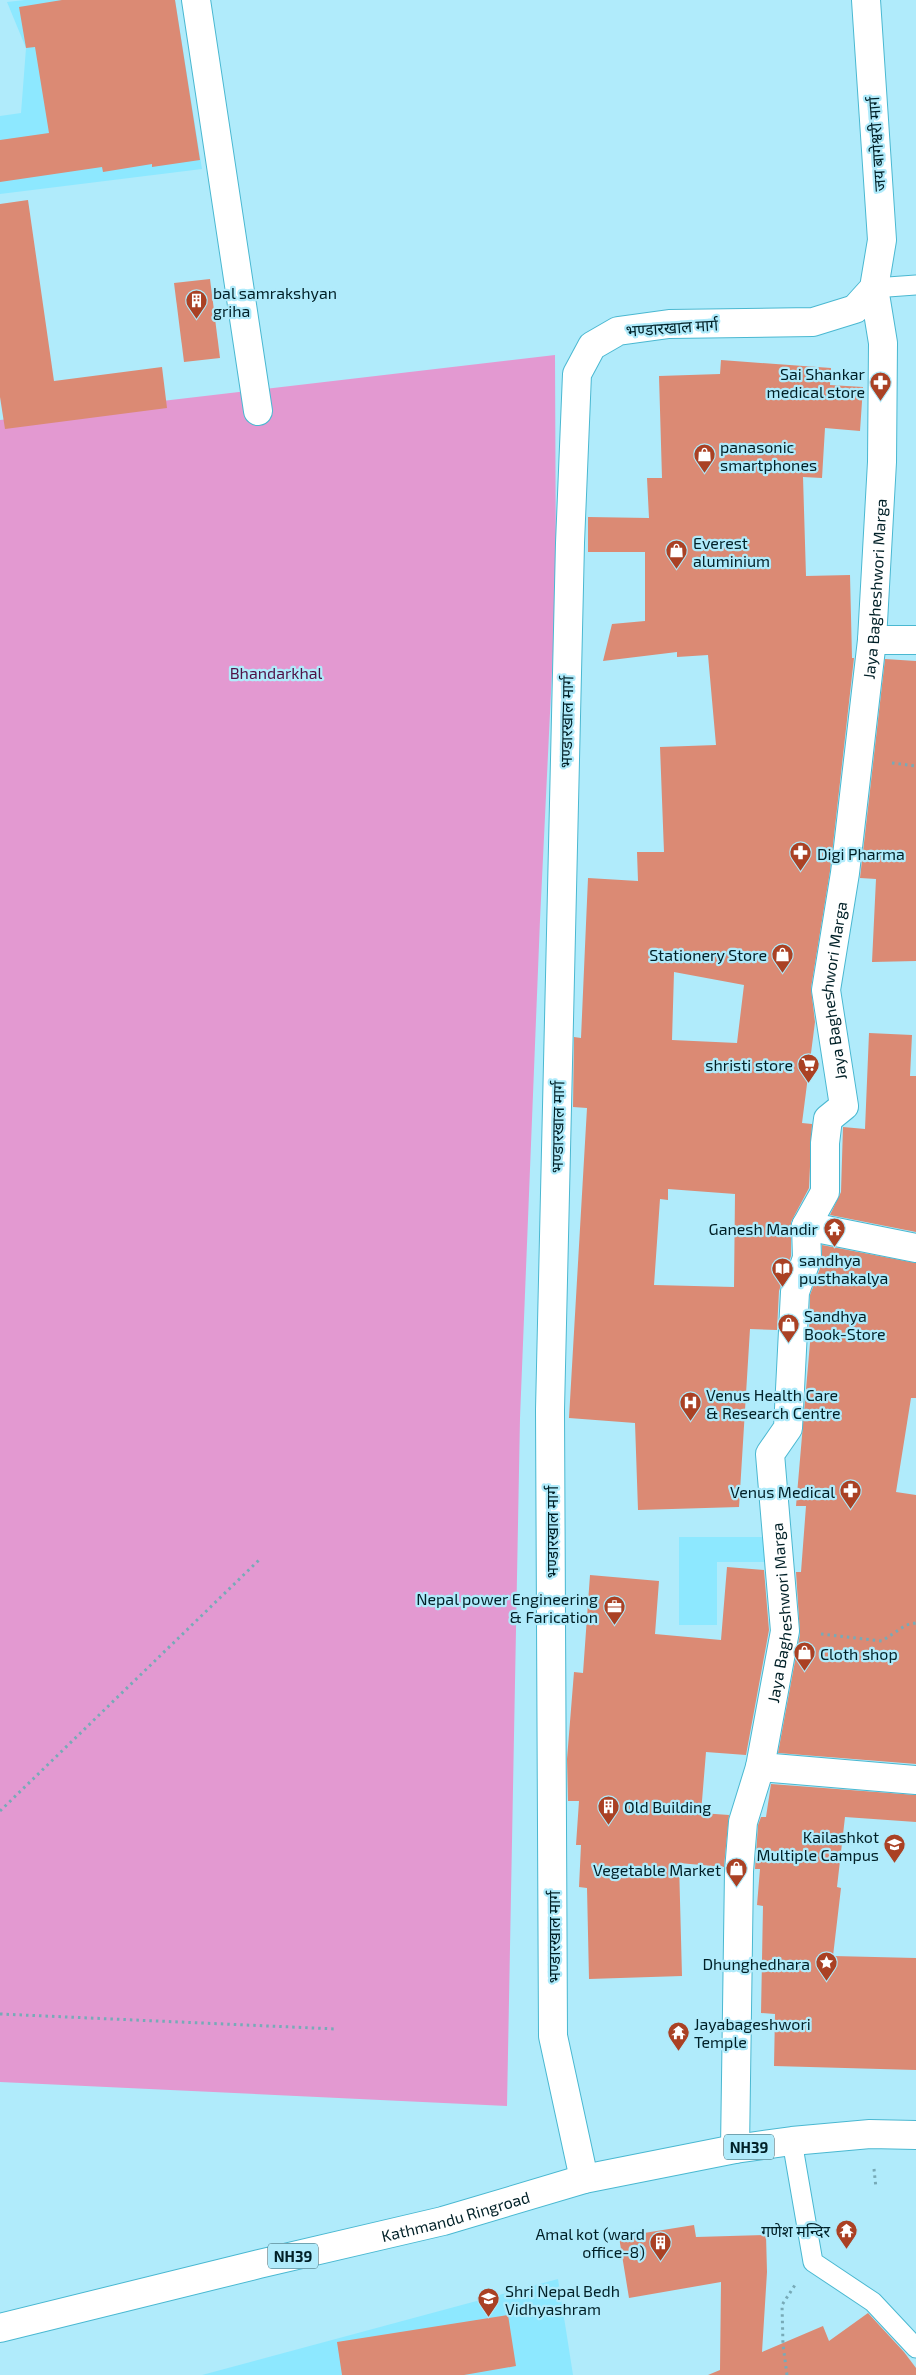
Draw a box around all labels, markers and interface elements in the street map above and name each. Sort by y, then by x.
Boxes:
street label: जय बागेश्वरी मार्ग [863,95,889,192]
place label: bal samrakshyan griha [213,283,337,320]
building icon: bal samrakshyan griha [185,289,209,320]
street label: भण्डारखाल मार्ग [625,314,720,340]
place label: Sai Shankar medical store [767,364,866,401]
pharmacy icon: Sai Shankar medical store [869,370,893,401]
place label: panasonic smartphones [720,437,817,474]
shop icon: panasonic smartphones [692,443,716,474]
street label: Jaya Bagheshwori Marga [858,498,889,680]
place label: Everest aluminium [693,533,770,570]
shop icon: Everest aluminium [665,539,689,570]
park label: Bhandarkhal [230,663,323,682]
street label: भण्डारखाल मार्ग [556,675,576,768]
pharmacy icon: Digi Pharma [789,841,813,872]
place label: Digi Pharma [817,844,905,863]
street label: Jaya Bagheshwori Marga [816,900,850,1082]
shop icon: Stationery Store [771,942,795,973]
place label: Stationery Store [649,945,767,964]
supermarket icon: shristi store [797,1052,821,1083]
place label: shristi store [705,1055,793,1074]
street label: भण्डारखाल मार्ग [547,1080,567,1173]
temple icon: Ganesh Mandir [822,1216,846,1247]
place label: Ganesh Mandir [709,1219,819,1238]
place label: sandhya pusthakalya [799,1250,888,1287]
library icon: sandhya pusthakalya [771,1256,795,1287]
place label: Sandhya Book-Store [804,1306,886,1343]
shop icon: Sandhya Book-Store [776,1312,800,1343]
place label: Venus Health Care & Research Centre [706,1385,841,1422]
hospital icon: Venus Health Care & Research Centre [678,1391,702,1422]
pharmacy icon: Venus Medical [839,1479,863,1510]
place label: Venus Medical [730,1482,835,1501]
street label: भण्डारखाल मार्ग [542,1485,561,1578]
street label: Jaya Bagheshwori Marga [763,1522,795,1704]
place label: Nepal power Engineering & Farication [416,1589,598,1626]
office icon: Nepal power Engineering & Farication [602,1595,626,1626]
shop icon: Cloth shop [792,1641,816,1672]
place label: Cloth shop [820,1644,898,1663]
building icon: Old Building [596,1794,620,1825]
place label: Old Building [624,1797,711,1816]
place label: Kailashkot Multiple Campus [757,1827,879,1864]
school or university icon: Kailashkot Multiple Campus [883,1833,907,1864]
shop icon: Vegetable Market [725,1857,749,1888]
place label: Vegetable Market [593,1860,721,1879]
street label: भण्डारखाल मार्ग [544,1890,563,1983]
place icon: Dhunghedhara [814,1951,838,1982]
place label: Dhunghedhara [702,1954,810,1973]
place label: Jayabageshwori Temple [694,2014,811,2051]
temple icon: Jayabageshwori Temple [666,2020,690,2051]
road number: NH39 [724,2134,774,2160]
street label: Kathmandu Ringroad [379,2186,532,2245]
temple icon: गणेश मन्दिर [834,2218,858,2249]
place label: गणेश मन्दिर [761,2221,830,2240]
place label: Amal kot (ward office-8) [535,2224,645,2261]
building icon: Amal kot (ward office-8) [649,2230,673,2261]
road number: NH39 [268,2244,318,2268]
place label: Shri Nepal Bedh Vidhyashram [505,2281,620,2318]
school or university icon: Shri Nepal Bedh Vidhyashram [477,2287,501,2318]

